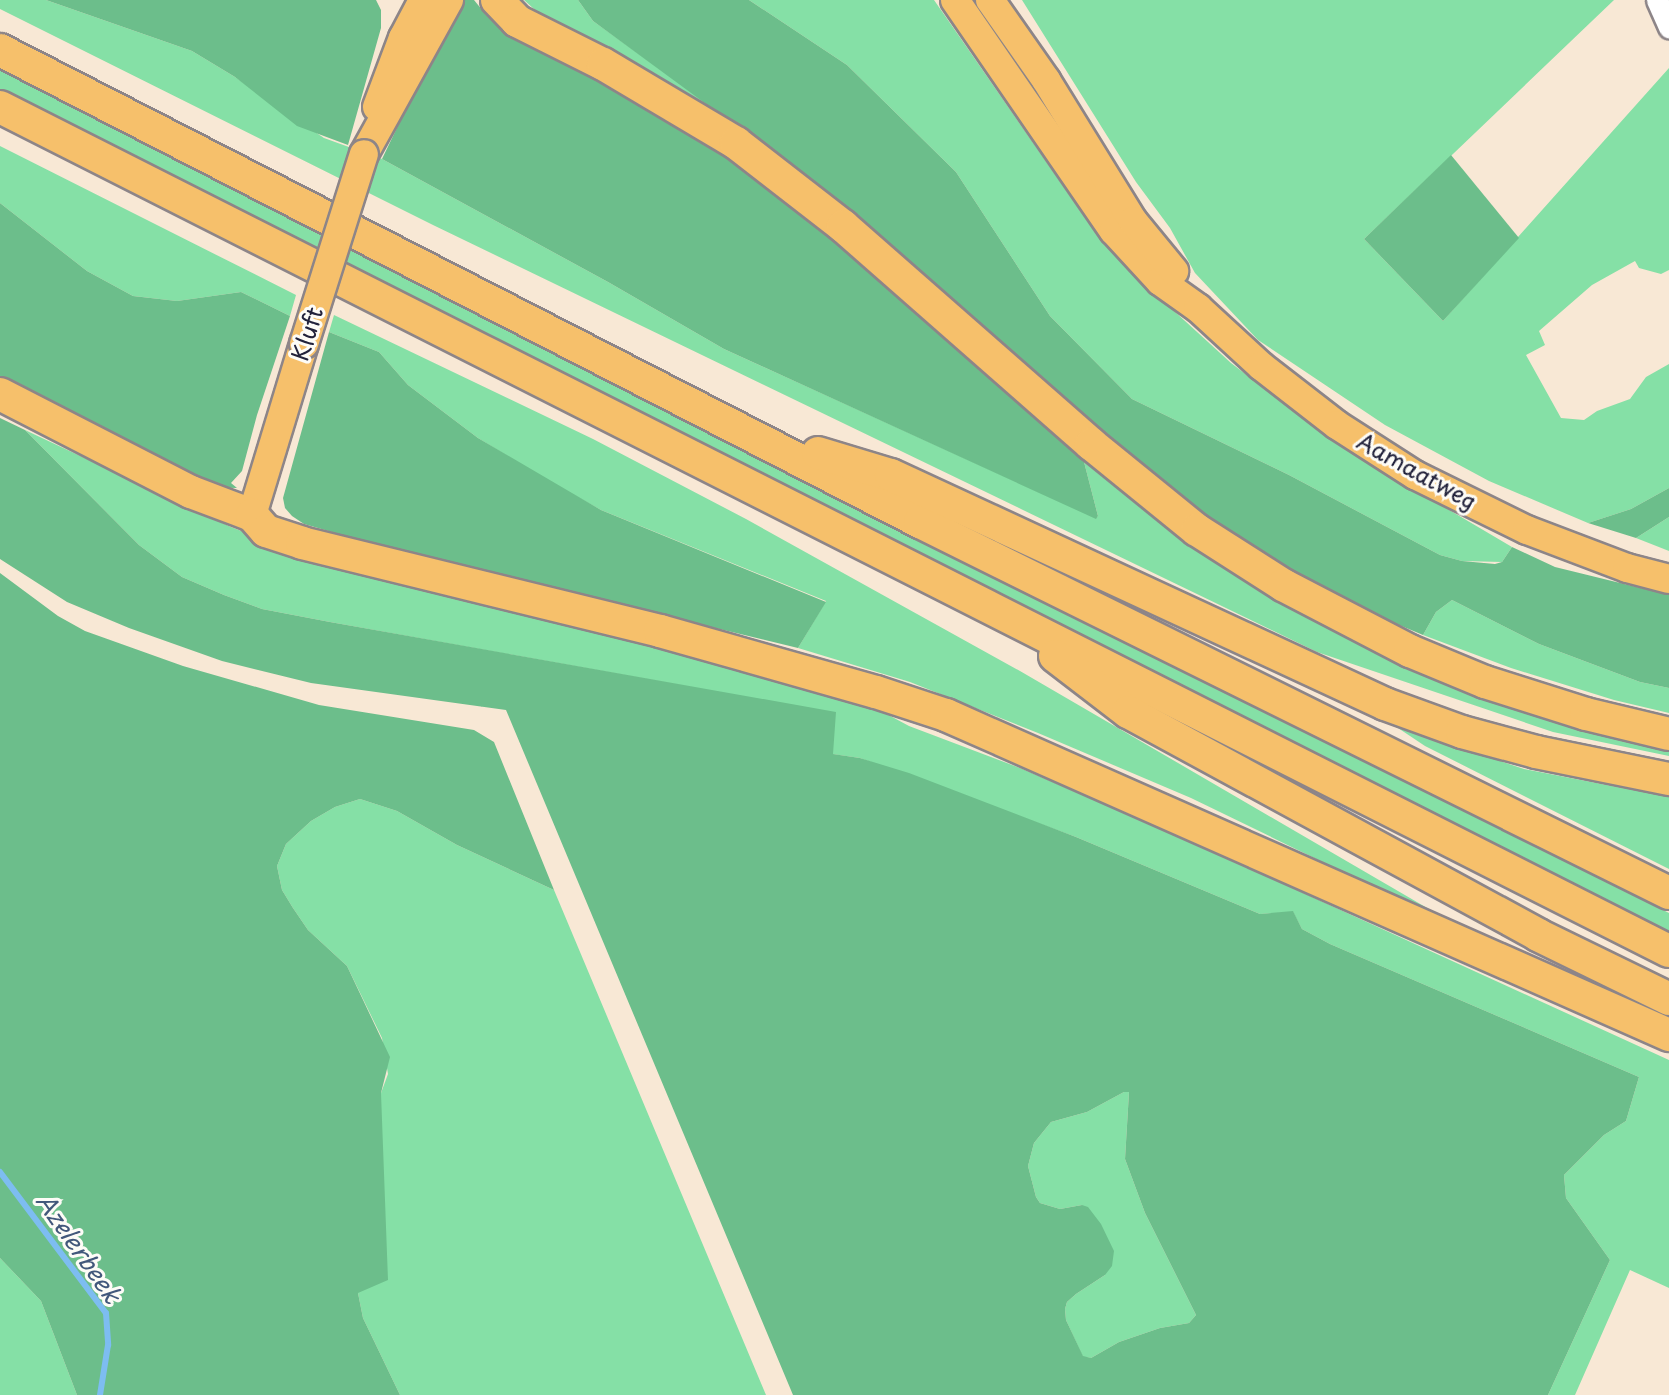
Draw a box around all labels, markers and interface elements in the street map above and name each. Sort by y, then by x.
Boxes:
street label: Kluft [286,304,328,364]
street label: Aamaatweg [1352,427,1482,515]
water label: Azelerbeek [31,1188,127,1308]

